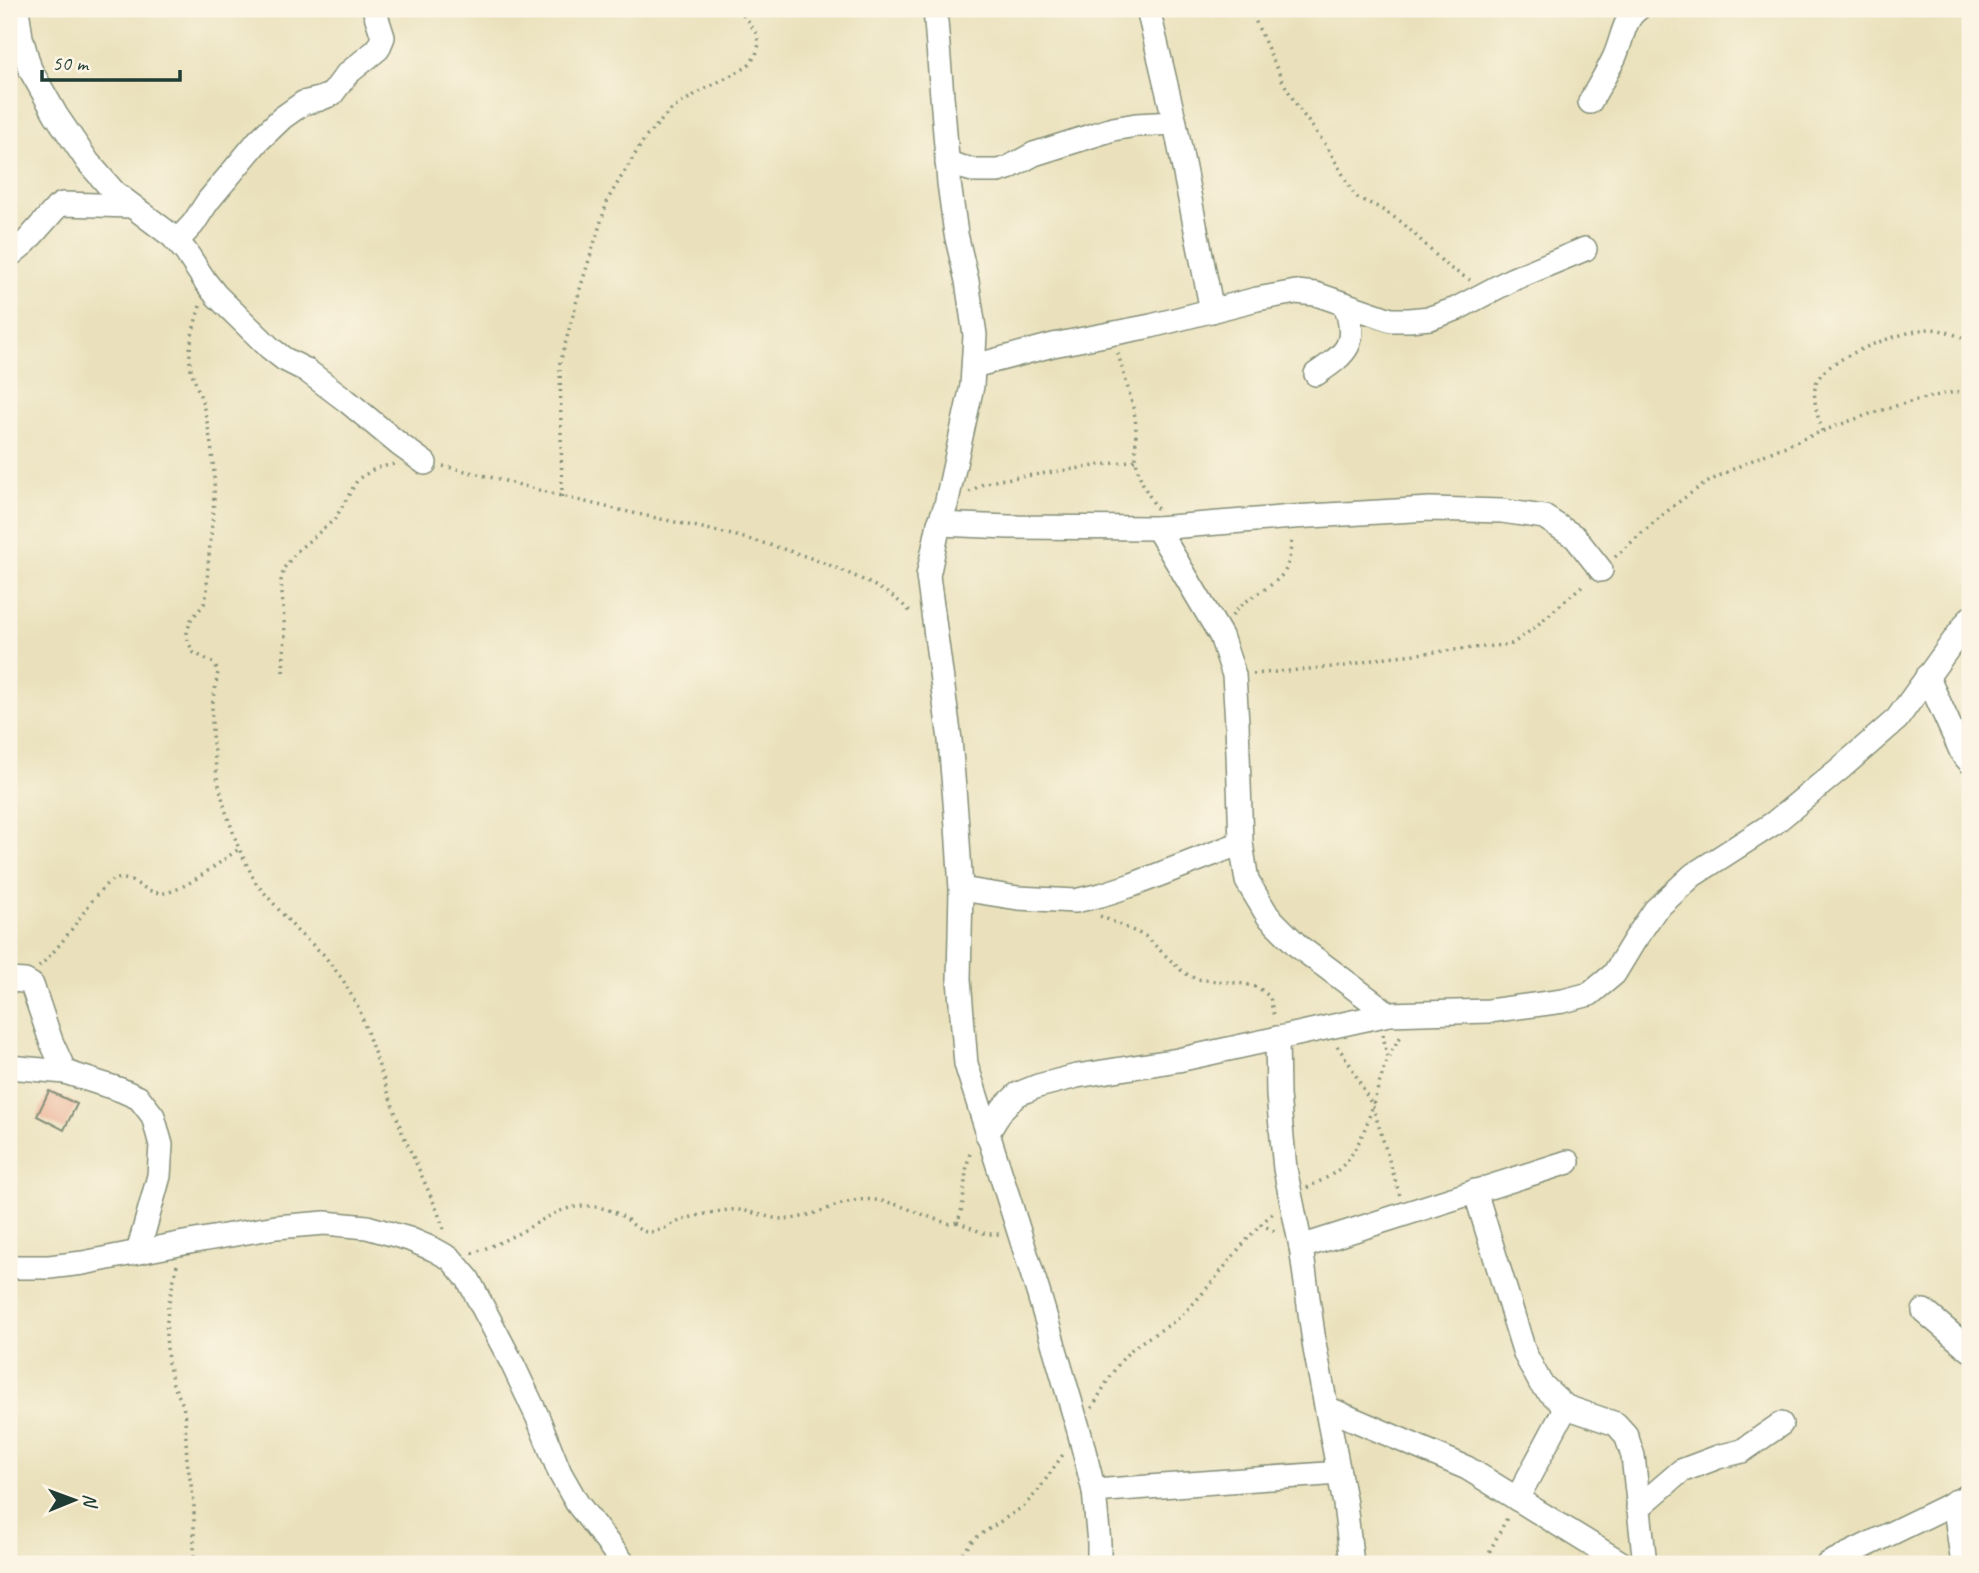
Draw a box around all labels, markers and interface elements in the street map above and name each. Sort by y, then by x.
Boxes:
scale bar [42,38,180,82]
text: 50 m [52,50,90,76]
north arrow [38,1464,108,1534]
text: N [78,1494,102,1509]

